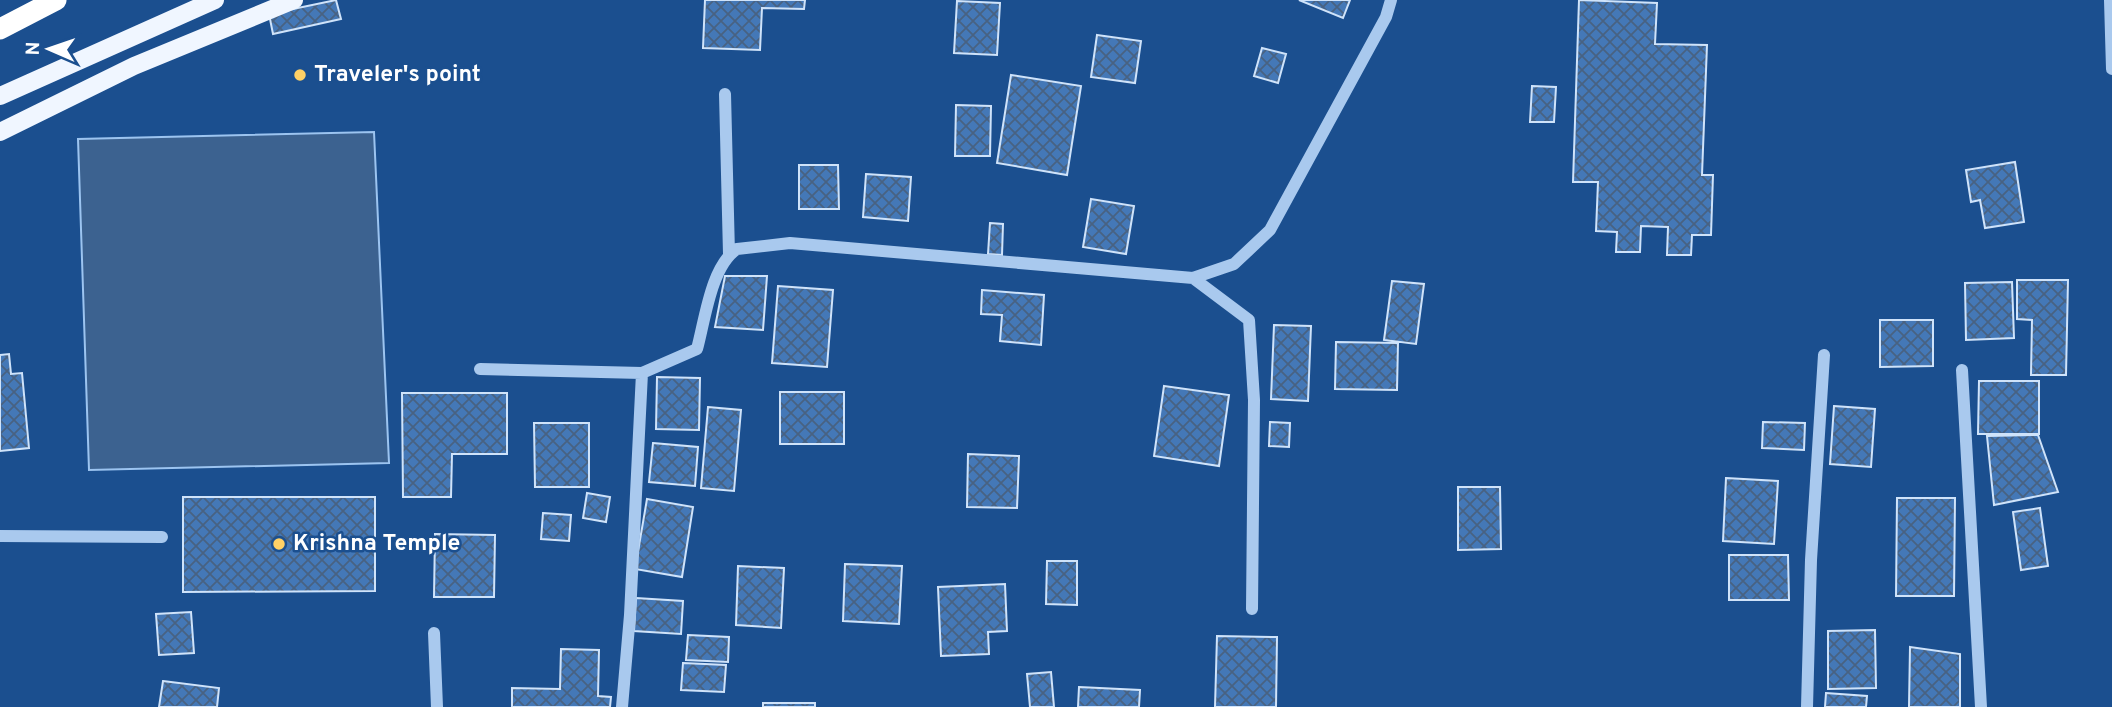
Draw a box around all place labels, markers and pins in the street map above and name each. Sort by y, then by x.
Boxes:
place label: Traveler's point [314,61,481,90]
marker: Traveler's point [292,67,308,83]
place label: Krishna Temple [293,530,460,559]
marker: Krishna Temple [271,536,287,552]

